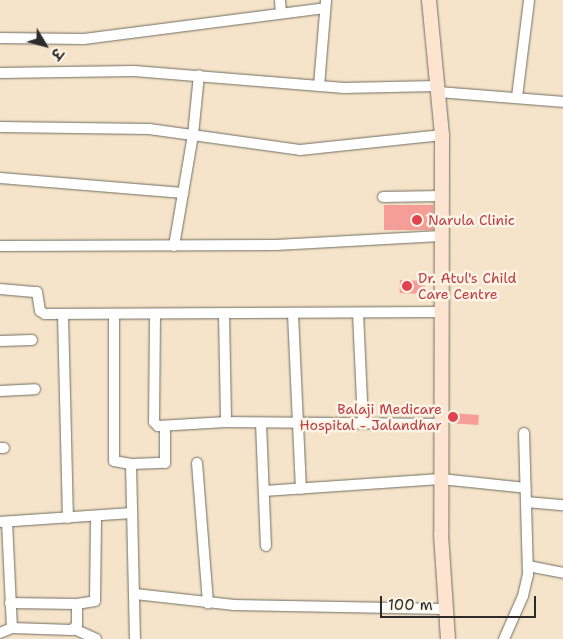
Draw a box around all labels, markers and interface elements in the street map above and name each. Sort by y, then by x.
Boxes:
north arrow [20,20,70,70]
text: उ [47,45,67,63]
place label: Narula Clinic [428,212,515,228]
marker: Narula Clinic [410,213,424,227]
place label: Dr. Atul's Child Care Centre [418,270,516,302]
marker: Dr. Atul's Child Care Centre [400,279,414,293]
place label: Balaji Medicare Hospital - Jalandhar [299,401,442,434]
marker: Balaji Medicare Hospital - Jalandhar [446,410,460,424]
scale bar [383,586,539,618]
text: 100 m [388,595,433,615]

